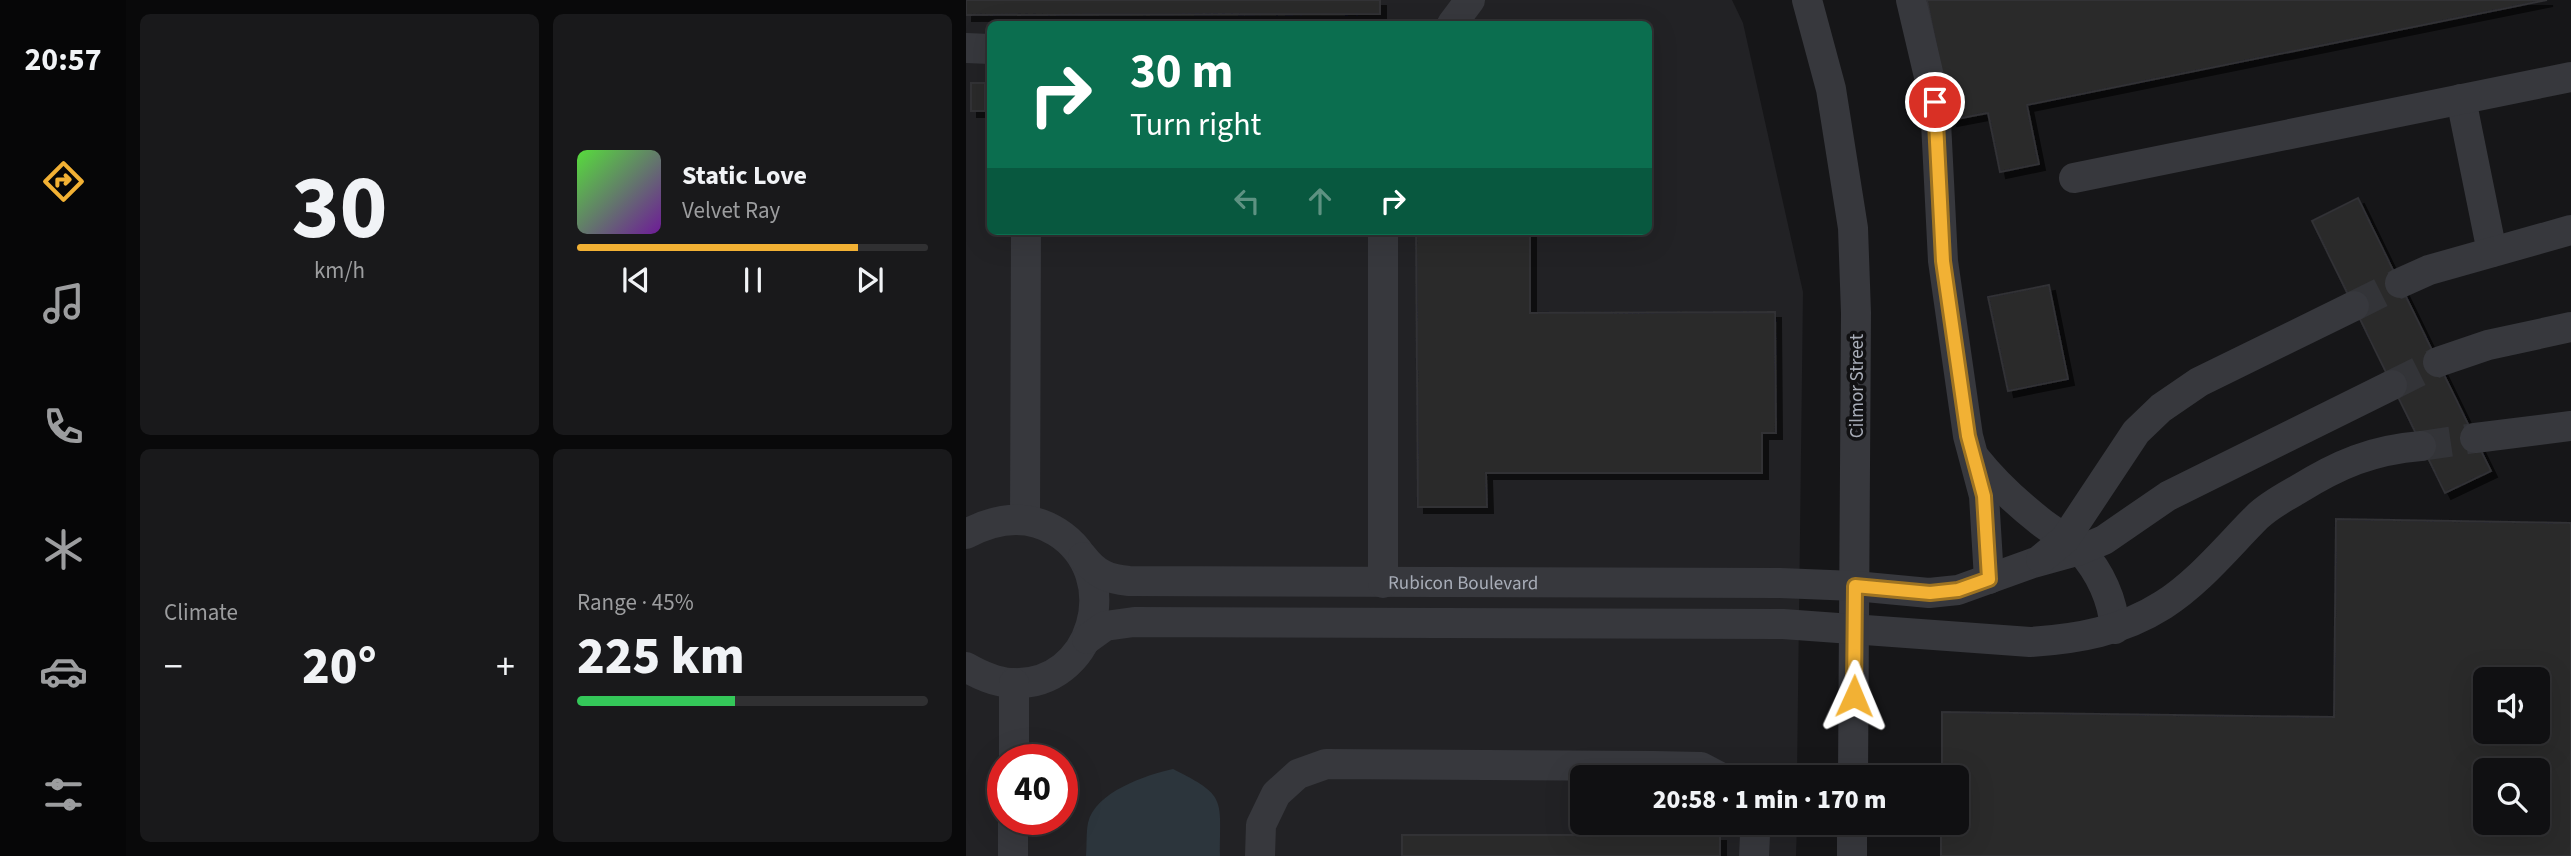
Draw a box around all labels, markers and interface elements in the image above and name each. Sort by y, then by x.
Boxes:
text: 20:57 [24,37,102,83]
text: 30 m [1130,37,1234,107]
icon: right [1015,49,1106,140]
pin [1905,72,1965,132]
icon: arrive [1916,83,1954,121]
text: Turn right [1130,102,1261,148]
text: 30 [291,144,388,273]
icon: directions [39,157,88,206]
text: Static Love [682,157,807,194]
icon: left [1228,182,1266,220]
icon: ahead [1301,182,1339,220]
icon: right [1374,182,1412,220]
text: Velvet Ray [682,194,780,227]
text: km/h [314,254,365,287]
icon: previous [617,261,655,299]
icon: pause [734,261,772,299]
icon: next [851,261,889,299]
icon: music [39,279,88,328]
street label: Cilmor Street [1844,333,1871,438]
icon: phone [39,402,88,451]
icon: climate [39,525,88,574]
street label: Rubicon Boulevard [1388,570,1538,597]
text: Range · 45% [577,586,694,619]
text: Climate [164,596,238,629]
text: 225 km [577,620,745,694]
text: 20° [302,630,377,704]
text: − [164,640,183,694]
text: + [496,640,515,694]
icon: car [39,647,88,696]
position arrow [1817,659,1891,733]
map controls [2473,667,2550,835]
button: sound [2473,667,2550,744]
speed limit sign: 40 [987,744,1078,835]
button: search [2473,758,2550,835]
icon: filters [39,770,88,819]
text: 20:58 · 1 min · 170 m [1653,781,1886,818]

